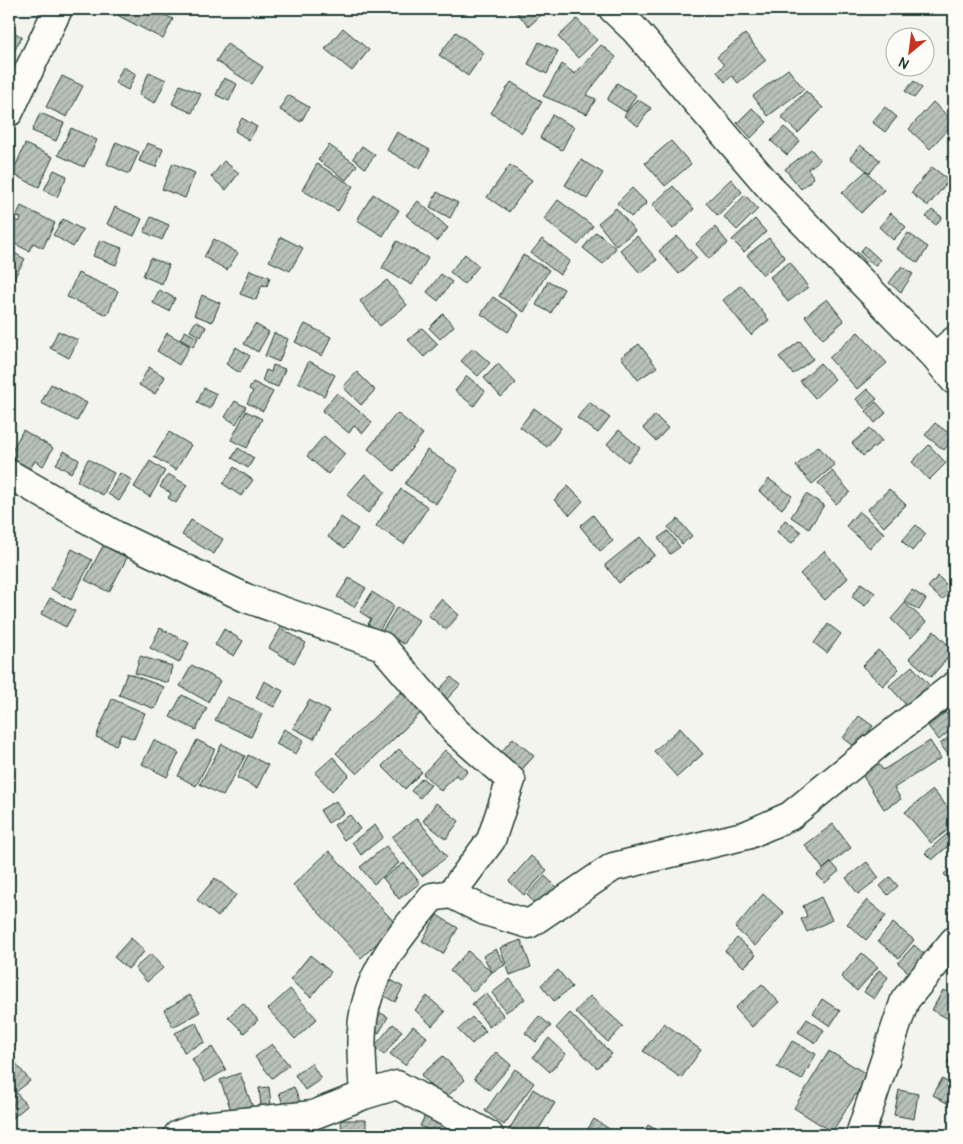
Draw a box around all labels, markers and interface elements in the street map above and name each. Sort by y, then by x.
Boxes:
north arrow [886,28,936,78]
text: N [896,53,912,73]

